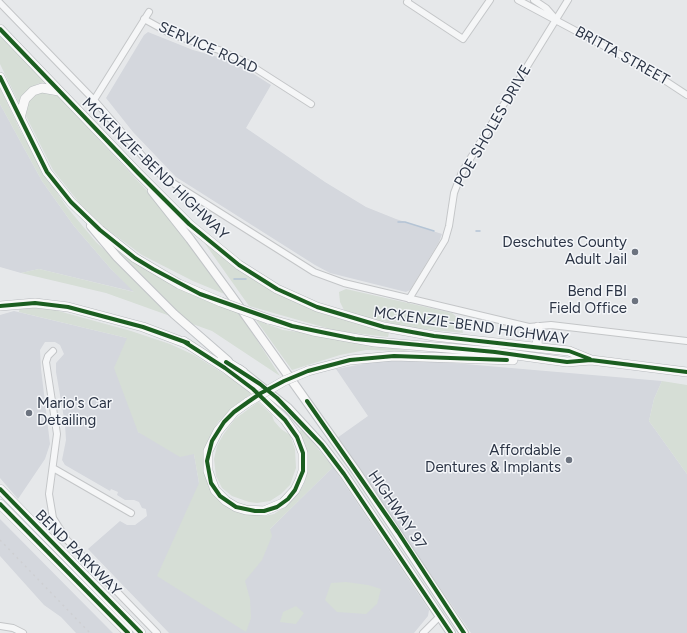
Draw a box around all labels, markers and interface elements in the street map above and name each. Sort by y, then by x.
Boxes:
street label: SERVICE ROAD [156,18,260,78]
street label: BRITTA STREET [572,23,672,89]
street label: POE SHOLES DRIVE [451,62,535,190]
street label: MCKENZIE-BEND HIGHWAY [78,94,232,244]
place label: Deschutes County Adult Jail [502,234,627,269]
marker: Deschutes County Adult Jail [630,247,640,257]
place label: Bend FBI Field Office [549,283,627,318]
marker: Bend FBI Field Office [630,296,640,306]
street label: MCKENZIE-BEND HIGHWAY [372,303,570,349]
place label: Mario's Car Detailing [37,395,112,430]
marker: Mario's Car Detailing [24,408,34,418]
place label: Affordable Dentures & Implants [425,442,561,477]
marker: Affordable Dentures & Implants [564,455,574,465]
street label: HIGHWAY 97 [364,467,430,553]
street label: BEND PARKWAY [31,506,125,600]

